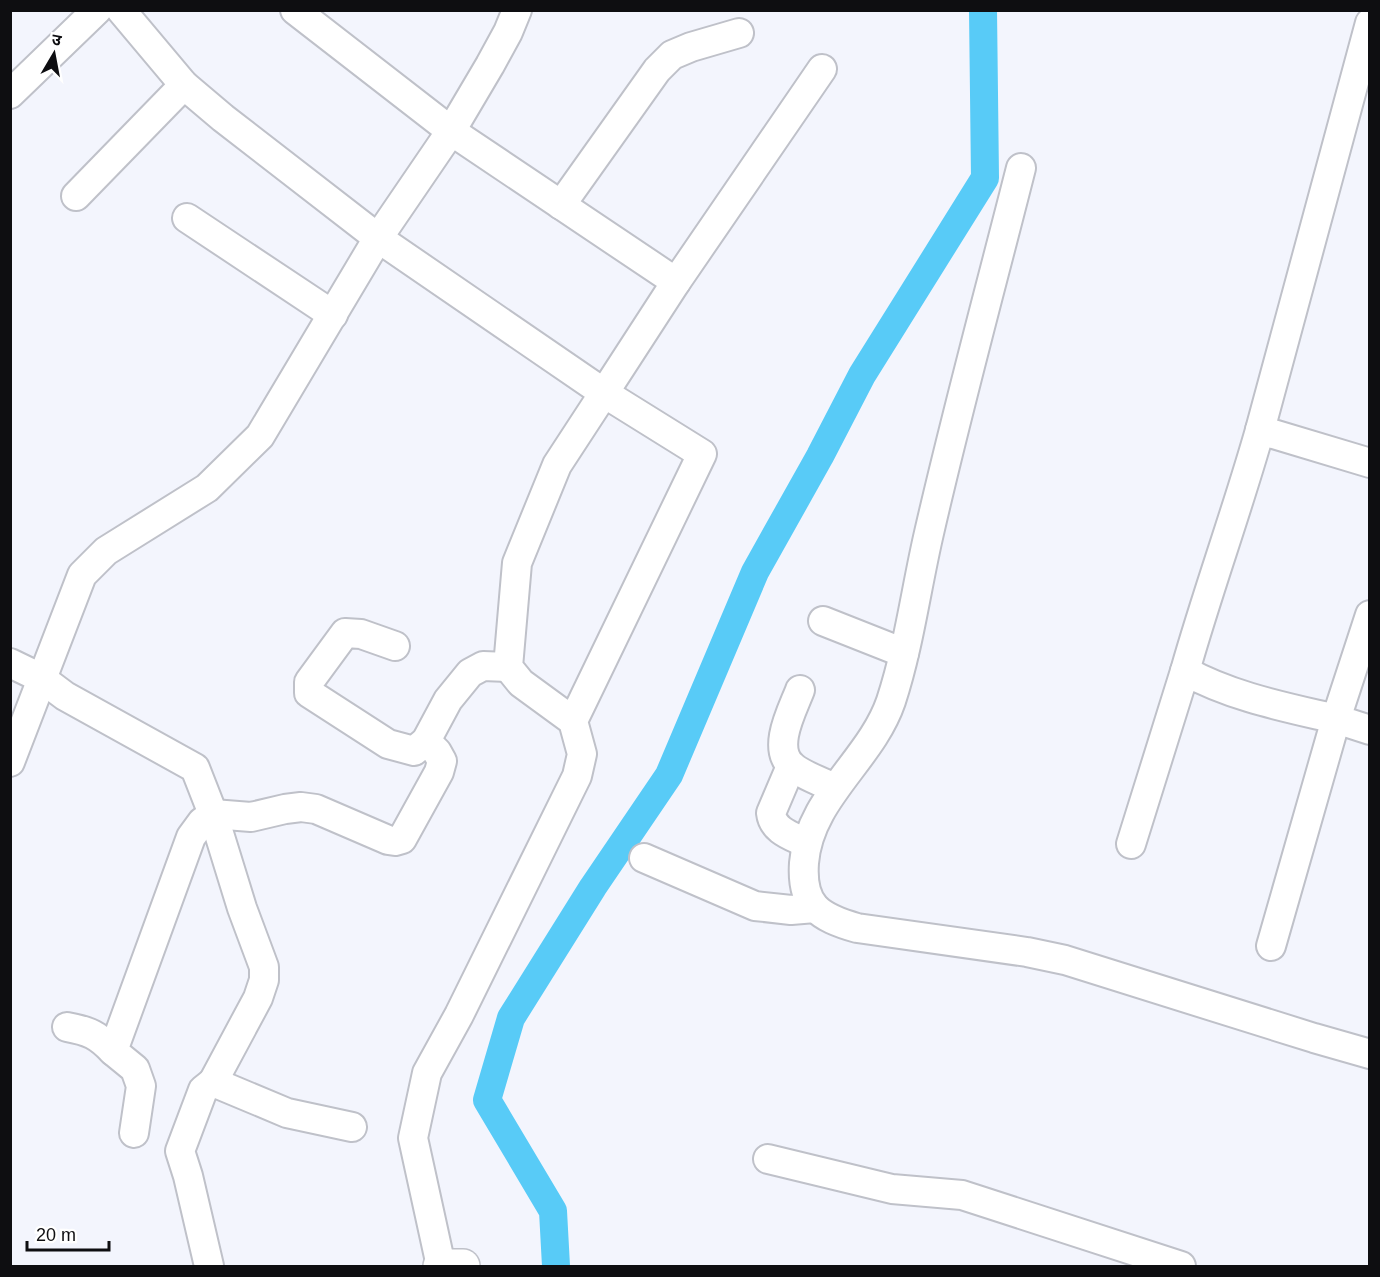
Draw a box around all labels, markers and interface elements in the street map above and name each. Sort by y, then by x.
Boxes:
north arrow [24,24,84,84]
text: उ [50,31,63,49]
scale bar [27,1214,110,1252]
text: 20 m [36,1225,76,1245]

